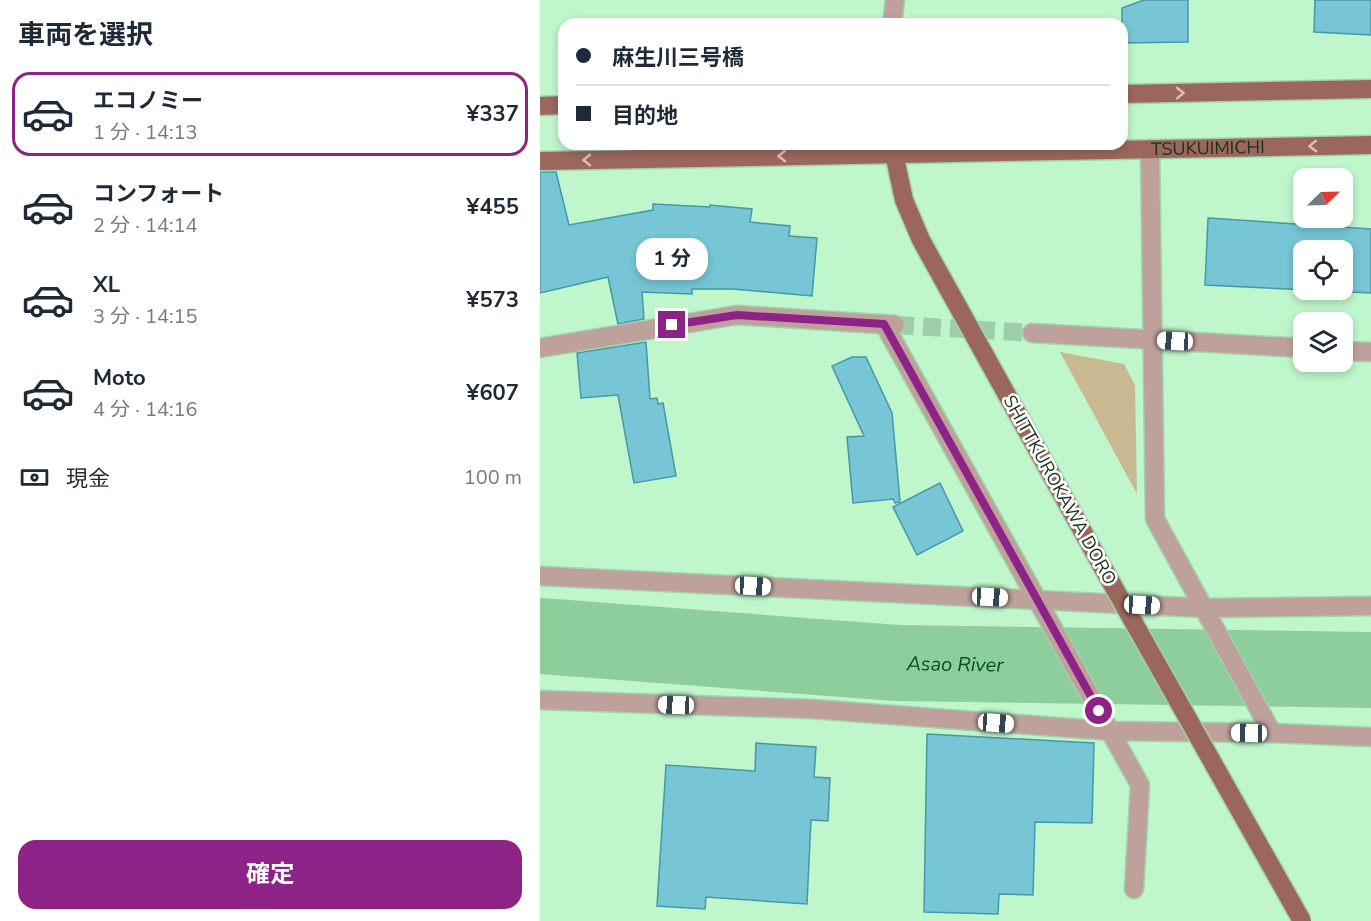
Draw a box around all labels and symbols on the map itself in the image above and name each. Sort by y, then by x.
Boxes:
one-way arrow [1176,87,1185,99]
street label: TSUKUIMICHI [1151,135,1265,161]
one-way arrow [1308,140,1317,152]
one-way arrow [777,150,786,163]
one-way arrow [582,154,591,166]
north arrow [1293,168,1353,228]
callout: 1 分 [636,238,708,280]
route end [658,311,685,338]
car [1157,331,1193,351]
street label: SHITTKUROKAWA DORO [998,391,1122,589]
car [735,576,771,596]
car [972,587,1008,607]
car [1124,595,1160,615]
water label: Asao River [905,650,1004,678]
car [658,695,694,715]
route start [1085,697,1112,724]
car [977,713,1015,733]
car [1231,724,1267,742]

